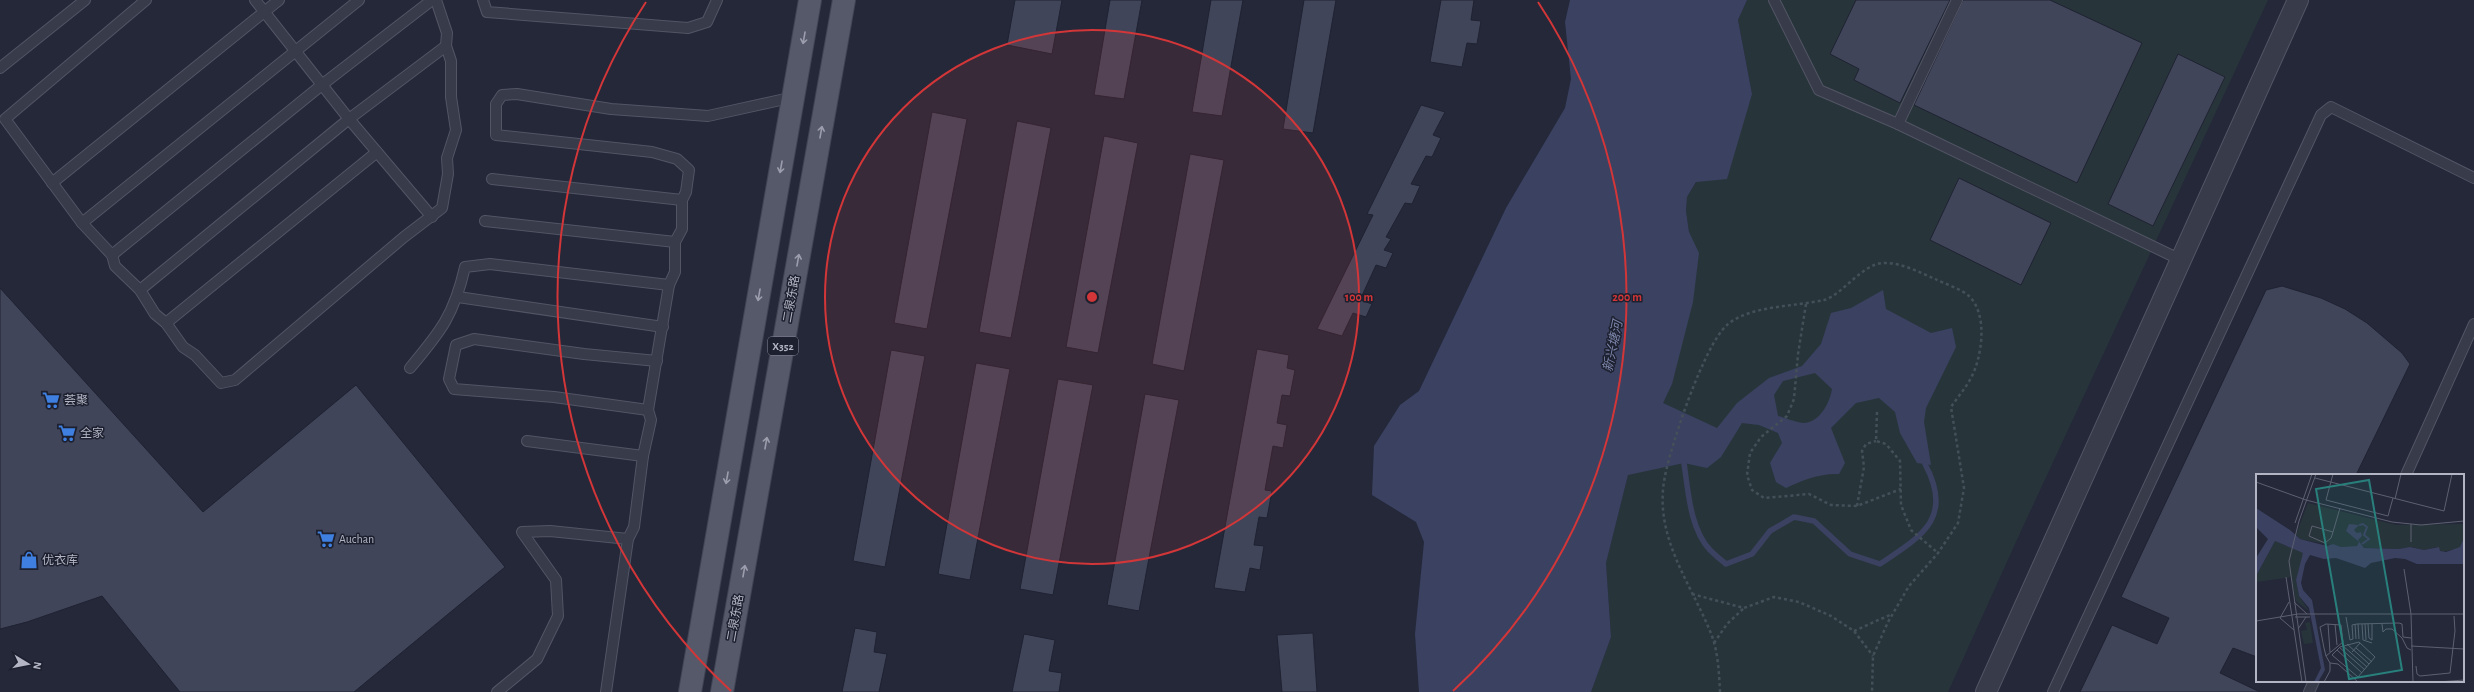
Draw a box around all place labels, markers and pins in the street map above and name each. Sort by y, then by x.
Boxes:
centre of rings [1085,290,1099,304]
supermarket icon: 荟聚 [41,390,61,410]
place label: 荟聚 [64,394,88,406]
supermarket icon: 全家 [57,423,77,443]
place label: 全家 [80,426,104,439]
supermarket icon: Auchan [316,529,336,549]
place label: Auchan [339,533,374,545]
shop icon: 优衣库 [19,550,39,570]
place label: 优衣库 [42,553,78,566]

